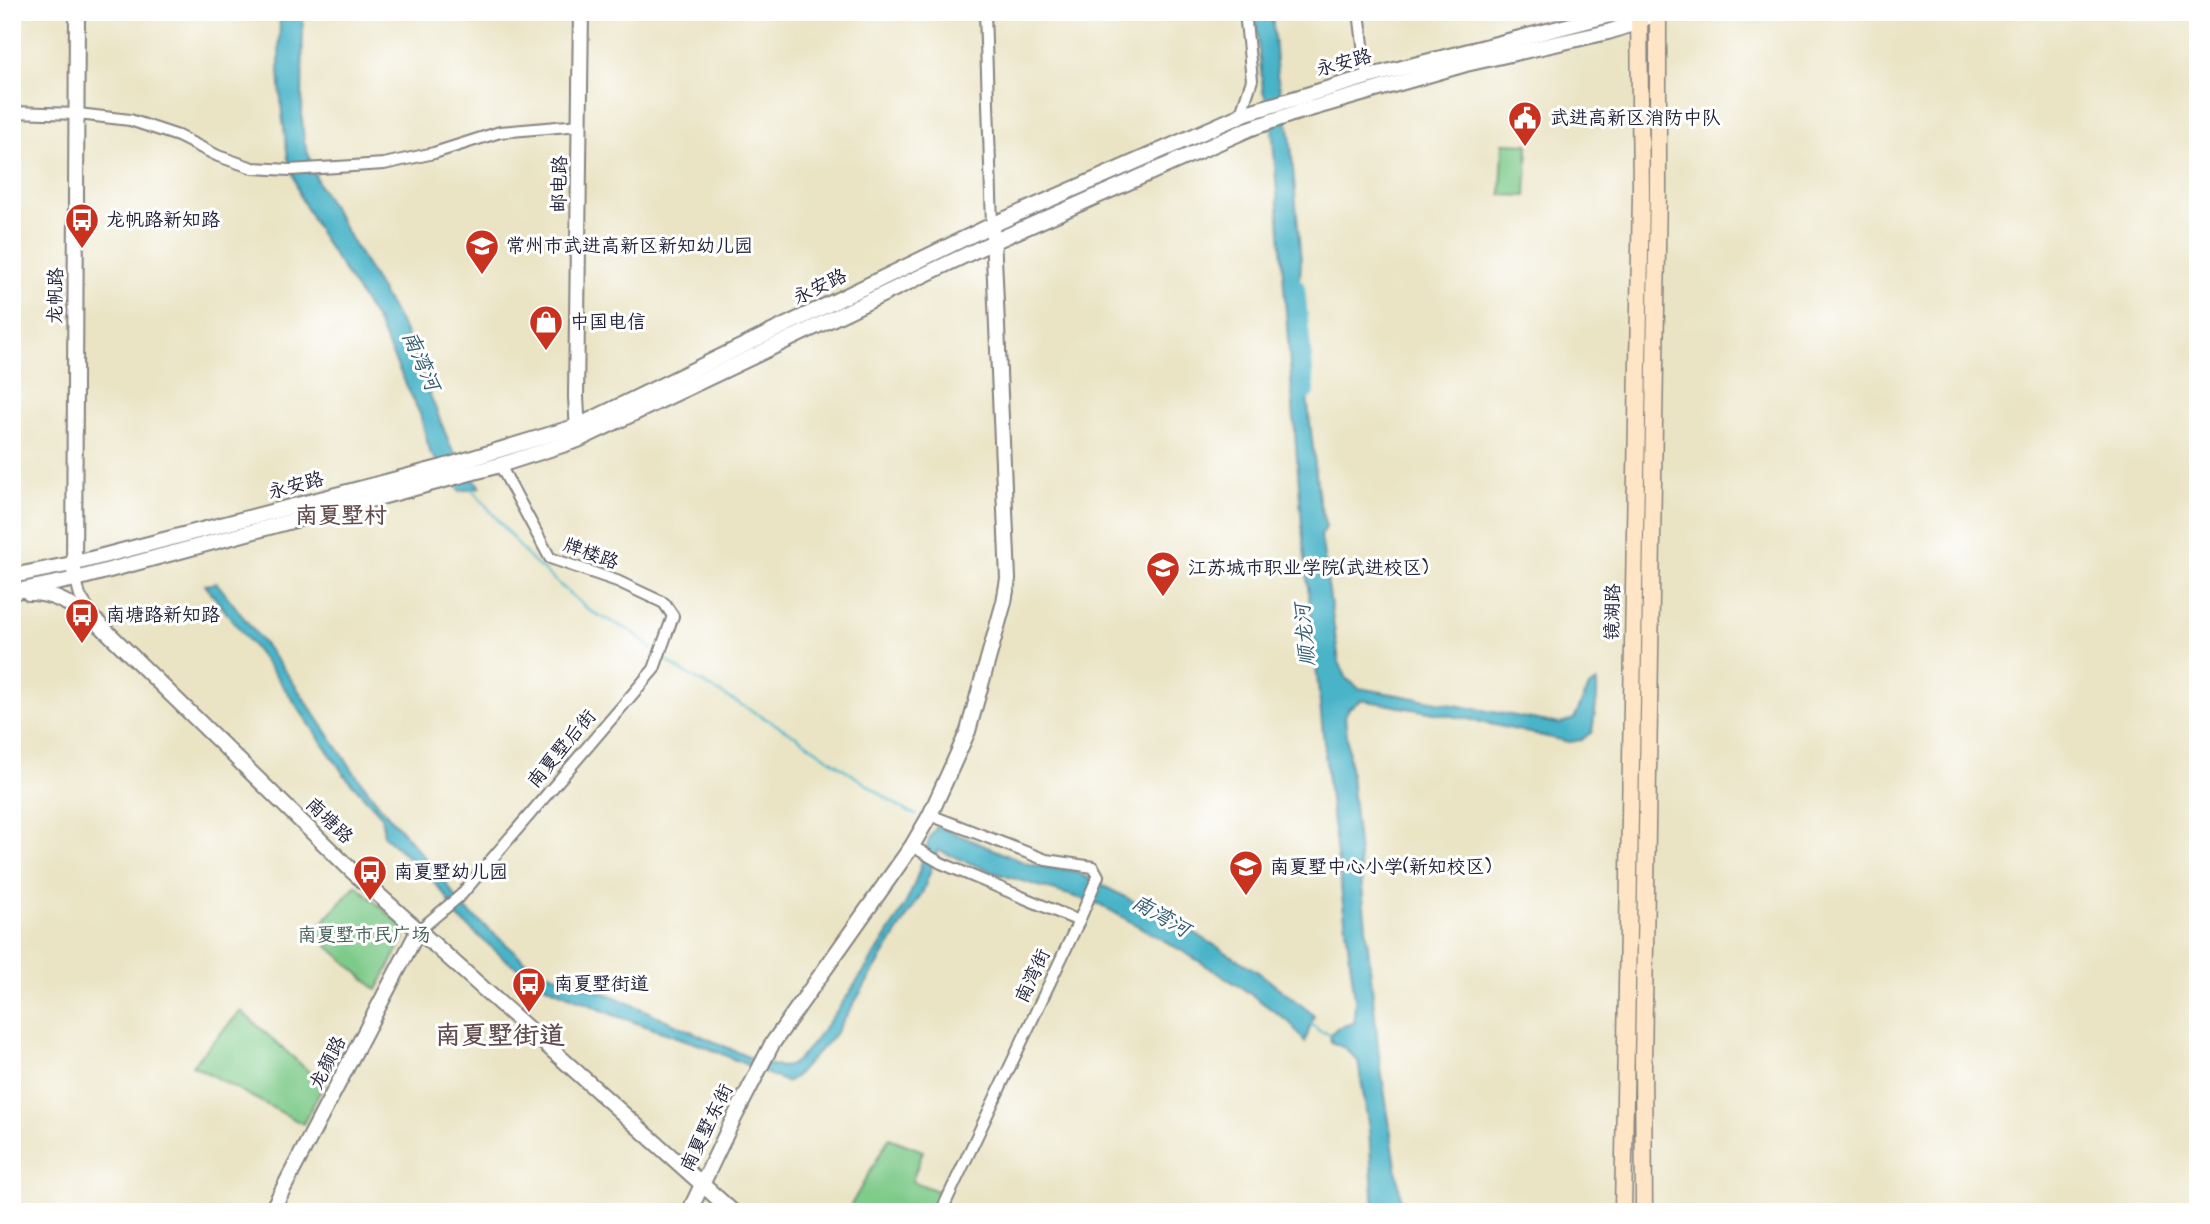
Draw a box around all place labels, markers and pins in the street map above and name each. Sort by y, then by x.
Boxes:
public building icon: 武进高新区消防中队 [1506,99,1544,148]
place label: 武进高新区消防中队 [1550,105,1721,132]
bus stop icon: 龙帆路新知路 [63,201,101,250]
place label: 龙帆路新知路 [106,207,220,234]
school or university icon: 常州市武进高新区新知幼儿园 [463,227,501,276]
place label: 常州市武进高新区新知幼儿园 [506,233,753,260]
shop icon: 中国电信 [527,303,565,352]
place label: 中国电信 [570,309,646,336]
school or university icon: 江苏城市职业学院(武进校区) [1144,549,1182,598]
place label: 江苏城市职业学院(武进校区) [1188,555,1429,582]
bus stop icon: 南塘路新知路 [63,596,101,645]
place label: 南塘路新知路 [106,602,220,629]
school or university icon: 南夏墅中心小学(新知校区) [1227,848,1265,897]
bus stop icon: 南夏墅幼儿园 [351,853,389,902]
place label: 南夏墅中心小学(新知校区) [1270,854,1492,881]
place label: 南夏墅幼儿园 [394,859,508,886]
bus stop icon: 南夏墅街道 [510,965,548,1014]
place label: 南夏墅街道 [554,971,649,998]

